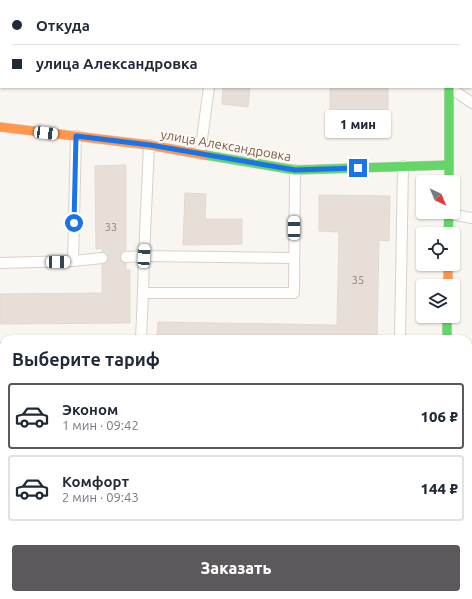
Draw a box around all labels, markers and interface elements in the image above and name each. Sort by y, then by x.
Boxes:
text: Откуда [36,17,90,34]
text: улица Александровка [36,55,198,72]
callout: 1 мин [325,110,391,138]
text: 1 мин [340,117,376,131]
car [33,126,59,140]
street label: улица Александровка [160,127,292,163]
route end [349,159,367,177]
north arrow [416,175,460,219]
map controls [416,175,460,323]
route start [65,214,83,232]
car [288,216,300,240]
house number: 33 [105,221,117,233]
button: locate [416,227,460,271]
car [137,244,151,268]
car [46,256,70,268]
house number: 35 [352,274,364,286]
button: layers [416,279,460,323]
text: Выберите тариф [12,349,160,369]
icon: car [14,398,50,434]
text: Эконом [62,401,118,418]
text: 106 ₽ [421,408,458,425]
text: 1 мин · 09:42 [62,418,139,432]
icon: car [14,470,50,506]
text: Комфорт [62,473,129,490]
text: 144 ₽ [421,480,458,497]
text: 2 мин · 09:43 [62,490,139,504]
button: Заказать [12,545,460,591]

